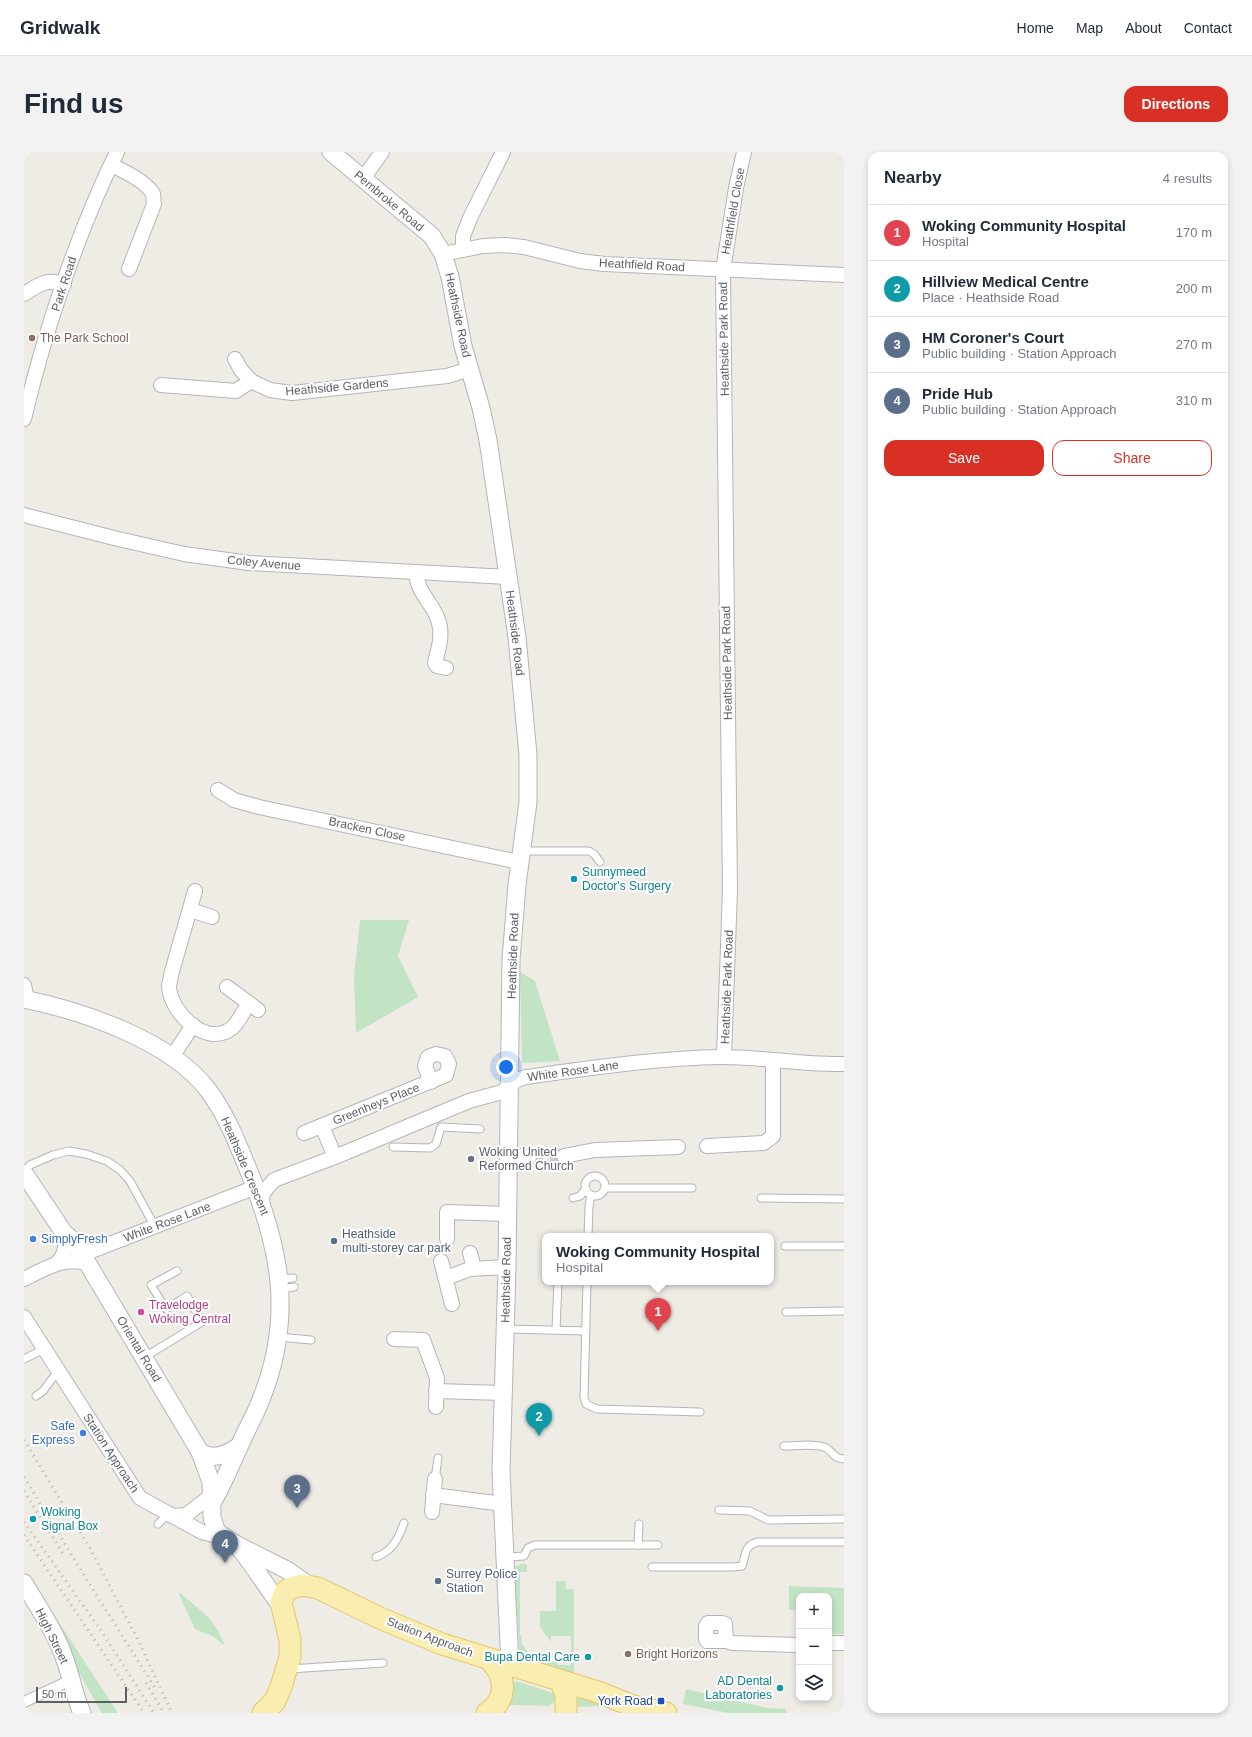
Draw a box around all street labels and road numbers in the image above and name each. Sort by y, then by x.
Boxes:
street label: Heathfield Close [718,166,748,256]
street label: Pembroke Road [351,168,427,234]
street label: Park Road [49,255,79,313]
street label: Heathfield Road [599,256,685,274]
street label: Heathside Road [442,271,474,359]
street label: Heathside Park Road [716,282,732,396]
street label: Heathside Gardens [285,376,389,398]
street label: Coley Avenue [227,553,302,573]
street label: Heathside Road [503,589,527,677]
street label: Heathside Park Road [719,606,735,720]
street label: Bracken Close [327,814,407,844]
street label: Heathside Road [505,913,521,999]
street label: Heathside Park Road [718,930,736,1044]
street label: White Rose Lane [526,1058,620,1084]
street label: Greenheys Place [331,1080,422,1128]
street label: Heathside Crescent [218,1115,272,1218]
street label: White Rose Lane [122,1199,213,1245]
street label: Heathside Road [498,1237,514,1323]
street label: Oriental Road [114,1314,164,1384]
street label: Station Approach [80,1411,142,1495]
street label: High Street [33,1606,72,1667]
street label: Station Approach [385,1614,475,1660]

